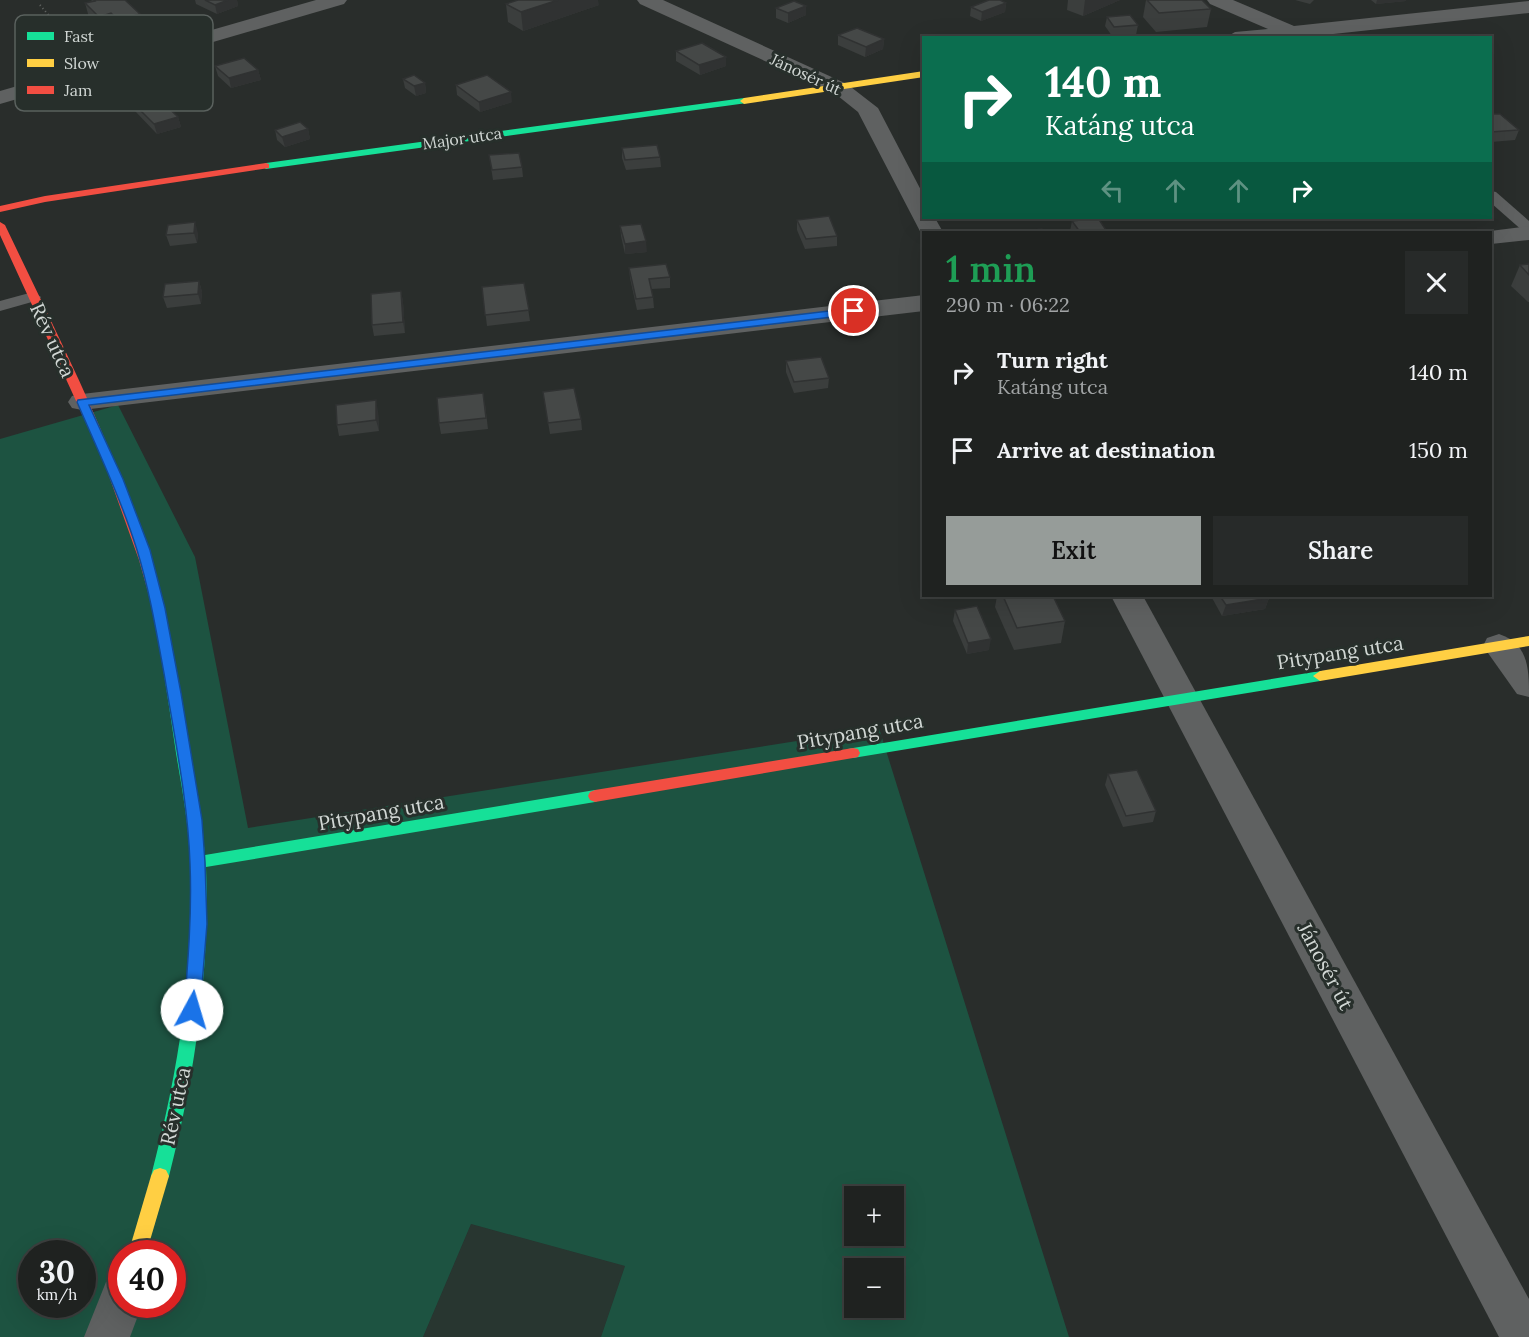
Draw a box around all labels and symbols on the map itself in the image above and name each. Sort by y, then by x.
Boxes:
legend [15,15,213,111]
text: Fast [64,26,95,46]
street label: Jánosér út [766,48,845,99]
text: Slow [64,53,100,73]
text: Jam [63,80,92,100]
street label: Major utca [421,123,503,153]
pin [828,285,879,336]
street label: Rév utca [25,299,81,381]
street label: Pitypang utca [1275,630,1405,674]
street label: Pitypang utca [795,708,925,754]
street label: Pitypang utca [316,789,446,835]
street label: Jánosér út [1292,917,1359,1014]
position arrow [160,978,224,1042]
street label: Rév utca [155,1065,195,1147]
speed limit sign: 40 [108,1240,186,1318]

